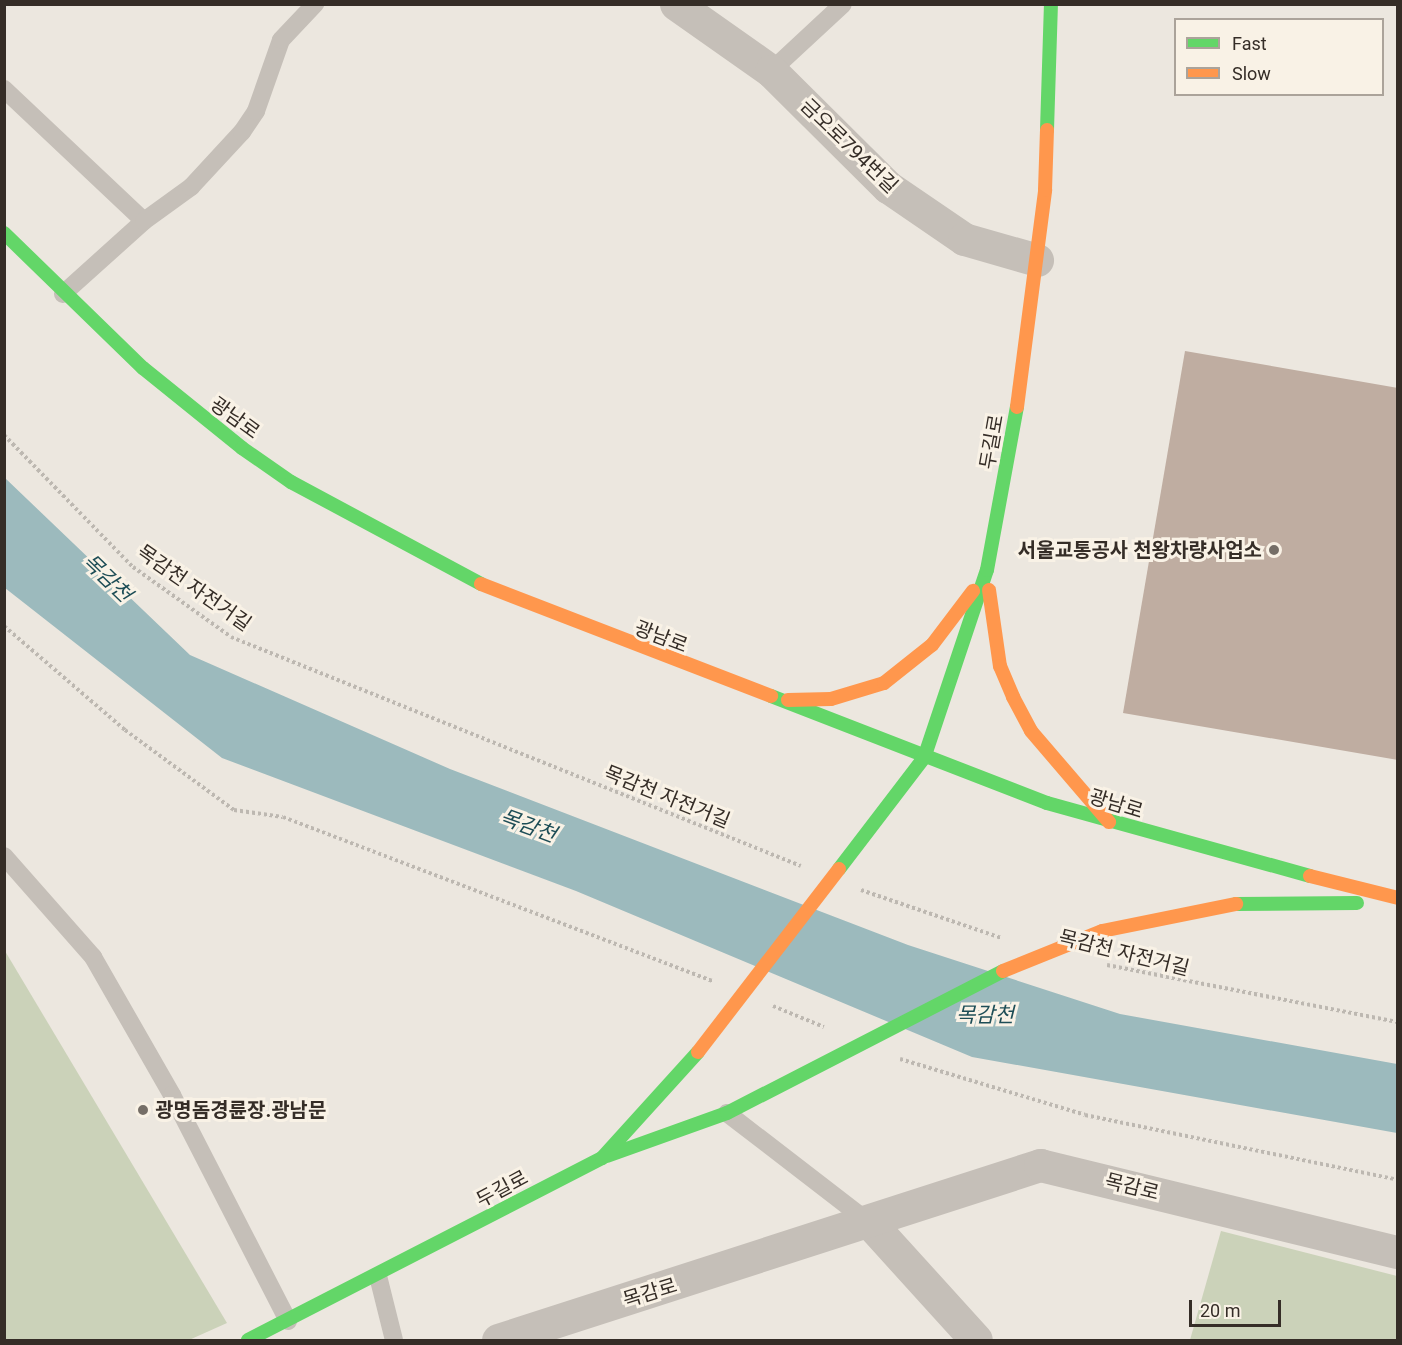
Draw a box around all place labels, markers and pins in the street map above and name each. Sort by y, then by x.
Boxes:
place label: 서울교통공사 천왕차량사업소 [1018,538,1262,562]
marker: 서울교통공사 천왕차량사업소 [1267,543,1281,557]
place label: 광명돔경륜장.광남문 [155,1098,326,1122]
marker: 광명돔경륜장.광남문 [136,1103,150,1117]

